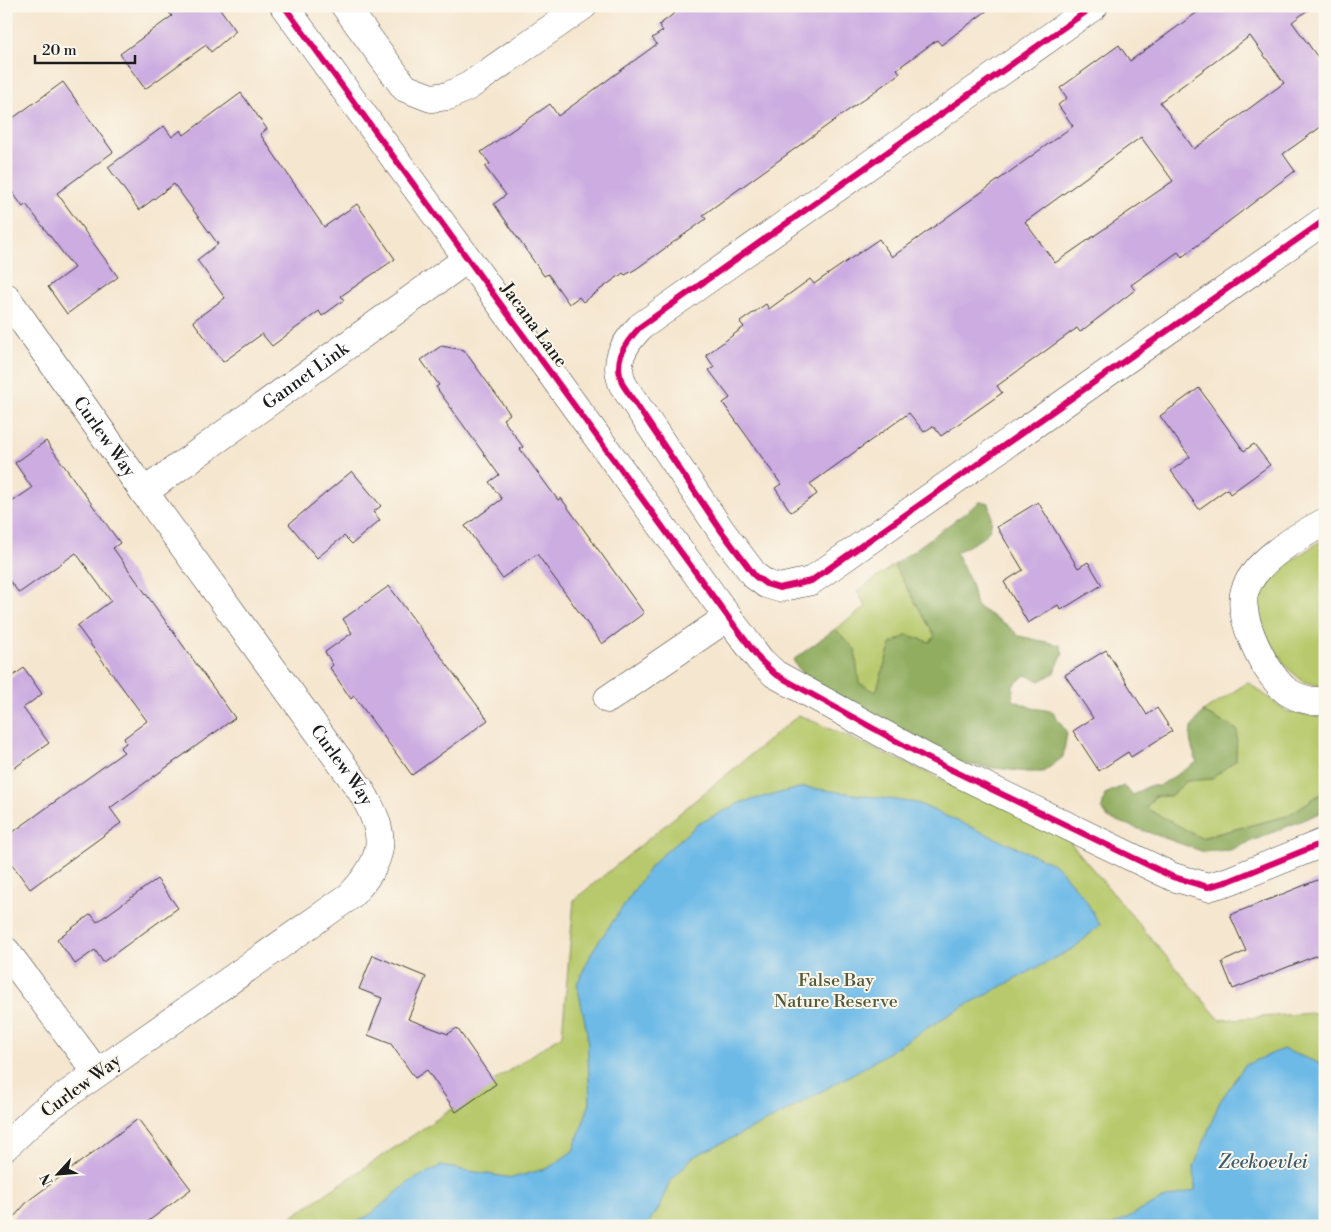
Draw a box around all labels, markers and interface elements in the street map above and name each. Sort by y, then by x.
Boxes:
scale bar [35,32,135,64]
text: 20 m [42,41,77,60]
street label: Jacana Lane [495,277,572,372]
street label: Gannet Link [258,336,354,414]
street label: Curlew Way [68,392,141,482]
street label: Curlew Way [305,720,379,809]
park label: False Bay Nature Reserve [774,969,898,1013]
street label: Curlew Way [36,1049,126,1123]
north arrow [32,1150,82,1200]
water label: Zeekoevlei [1218,1150,1308,1174]
text: N [37,1170,58,1188]

